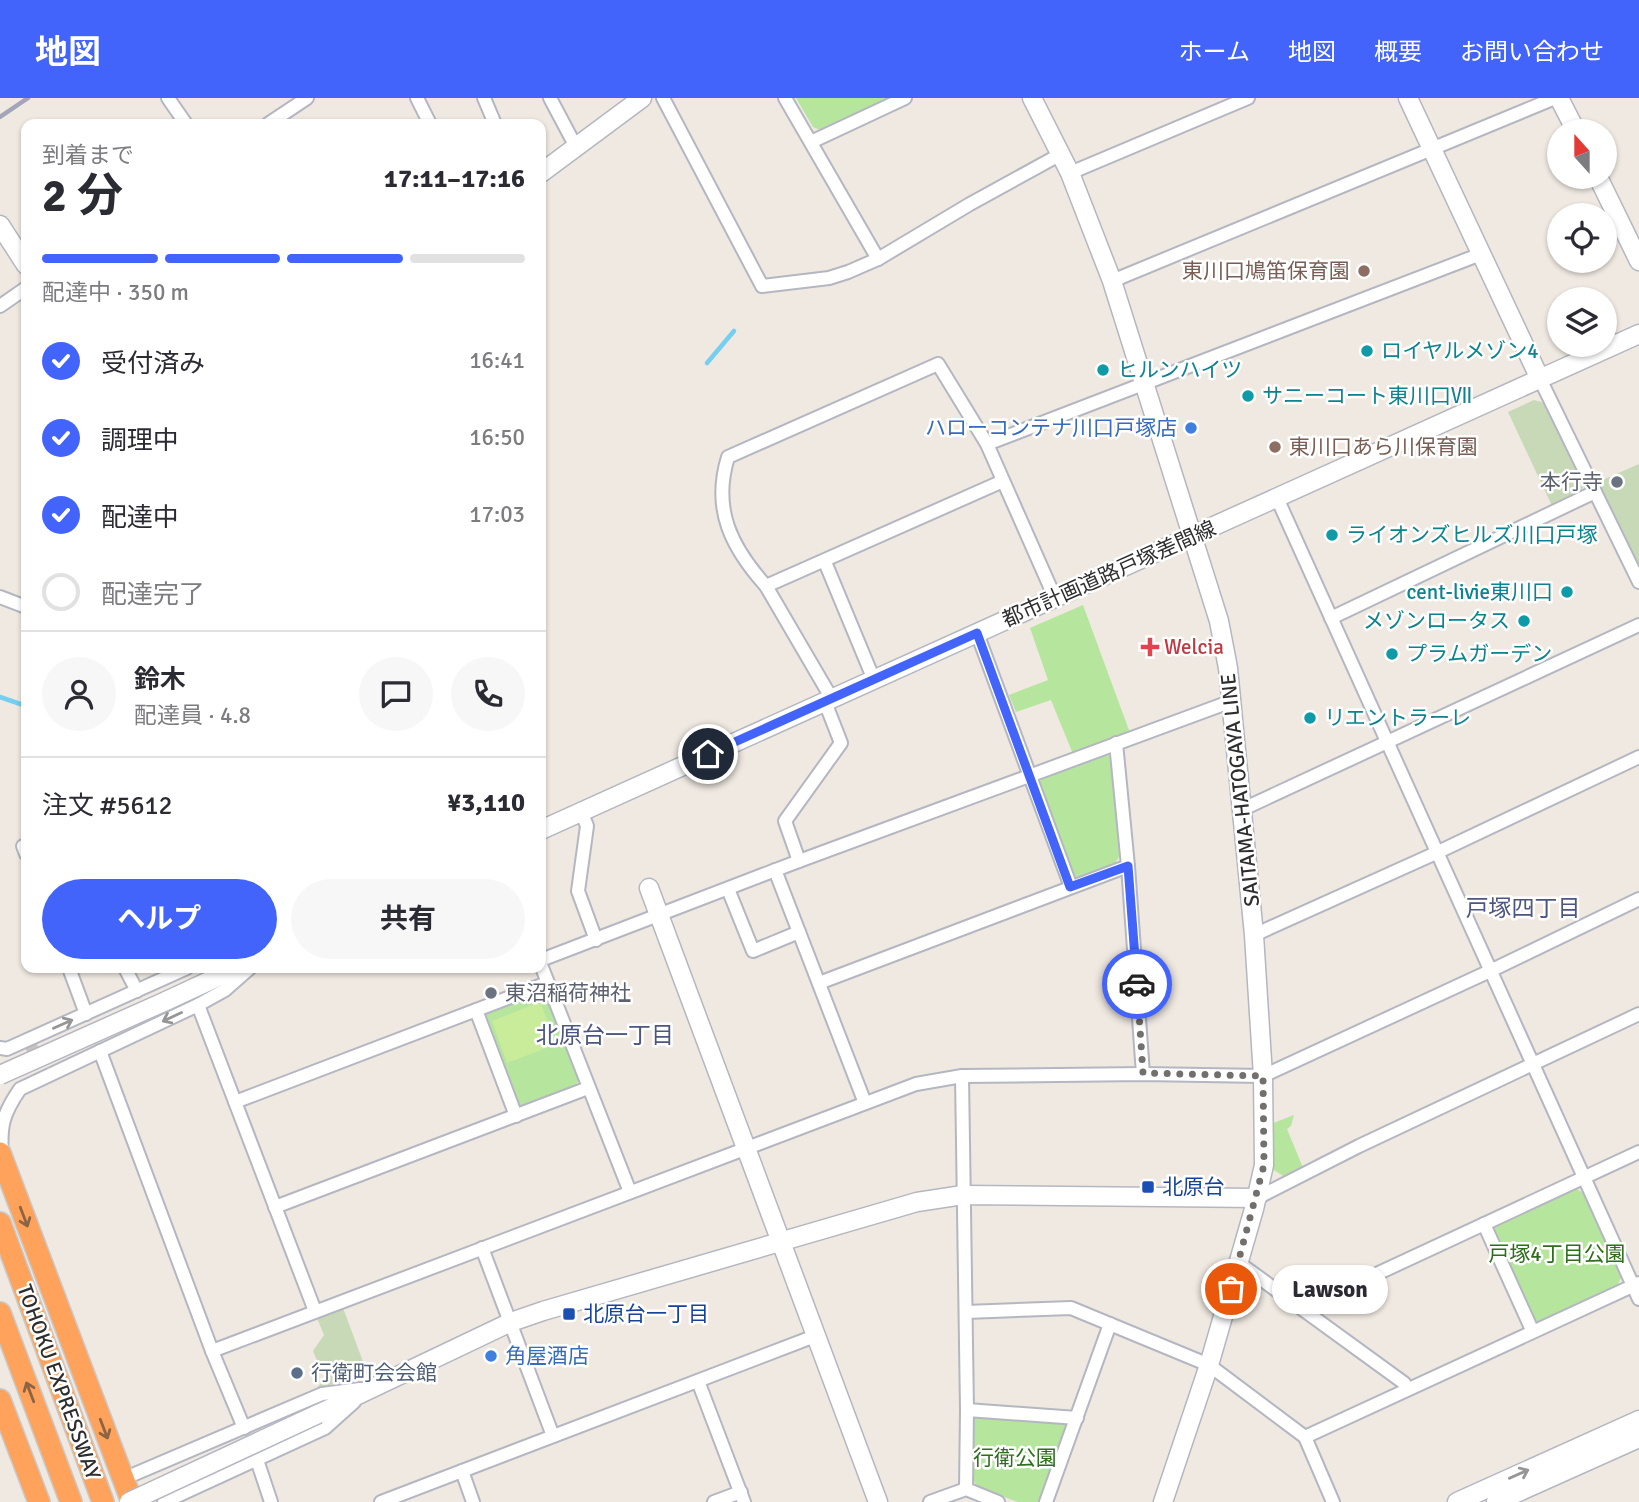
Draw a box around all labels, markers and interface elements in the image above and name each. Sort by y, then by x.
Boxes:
text: 地図 [35,32,101,73]
text: ホーム [1179,37,1250,67]
text: 地図 [1288,37,1336,67]
text: 概要 [1374,37,1422,67]
text: お問い合わせ [1460,37,1604,67]
north arrow [1547,119,1617,189]
map controls [1547,119,1617,357]
text: 到着まで [42,141,134,170]
text: 17:11–17:16 [384,163,525,195]
text: 2 分 [42,168,123,224]
button: locate [1547,203,1617,273]
place label: 東川口鳩笛保育園 [1182,258,1350,284]
marker: 東川口鳩笛保育園 [1356,263,1372,279]
text: 配達中 · 350 m [42,278,189,307]
button: layers [1547,287,1617,357]
place label: ロイヤルメゾン4 [1381,338,1539,364]
icon: check [42,342,80,380]
marker: ロイヤルメゾン4 [1359,343,1375,359]
text: 16:41 [469,346,525,375]
text: 受付済み [101,348,205,380]
place label: ヒルンハイツ [1117,357,1242,383]
marker: ヒルンハイツ [1095,362,1111,378]
place label: サニーコート東川口Ⅶ [1262,383,1472,409]
marker: サニーコート東川口Ⅶ [1240,388,1256,404]
place label: ハローコンテナ川口戸塚店 [925,415,1177,441]
icon: check [42,419,80,457]
marker: ハローコンテナ川口戸塚店 [1183,420,1199,436]
text: 16:50 [469,423,525,452]
text: 調理中 [101,425,179,457]
place label: 東川口あら川保育園 [1289,434,1478,460]
marker: 東川口あら川保育園 [1267,439,1283,455]
place label: 本行寺 [1540,469,1603,495]
marker: 本行寺 [1609,474,1625,490]
icon: check [42,496,80,534]
text: 17:03 [469,500,525,529]
text: 配達中 [101,502,179,534]
street label: 都市計画道路戸塚差間線 [998,515,1220,633]
place label: ライオンズヒルズ川口戸塚 [1346,522,1598,548]
marker: ライオンズヒルズ川口戸塚 [1324,527,1340,543]
text: 配達完了 [101,579,205,611]
place label: cent-livie東川口 [1407,579,1553,605]
marker: cent-livie東川口 [1559,584,1575,600]
place label: メゾンロータス [1363,608,1510,634]
marker: メゾンロータス [1516,613,1532,629]
place label: Welcia [1164,634,1224,660]
marker: Welcia [1142,639,1158,655]
place label: プラムガーデン [1406,641,1552,667]
marker: プラムガーデン [1384,646,1400,662]
button: person [42,657,116,731]
button: chat [359,657,433,731]
button: phone [451,657,525,731]
text: 鈴木 [134,664,186,696]
street label: SAITAMA-HATOGAYA LINE [1215,672,1265,908]
text: 配達員 · 4.8 [134,701,251,730]
place label: リエントラーレ [1324,705,1471,731]
marker: リエントラーレ [1302,710,1318,726]
pin [678,724,738,784]
icon: home [689,735,727,773]
text: ¥3,110 [447,787,525,819]
text: 注文 #5612 [42,790,173,822]
button: ヘルプ [42,879,277,959]
button: 共有 [291,879,525,959]
district label: 戸塚四丁目 [1466,894,1581,923]
courier [1102,949,1172,1019]
icon: car [1118,965,1156,1003]
place label: 東沼稲荷神社 [505,980,631,1006]
marker: 東沼稲荷神社 [483,985,499,1001]
one-way arrow [162,1011,183,1024]
one-way arrow [52,1017,73,1030]
district label: 北原台一丁目 [536,1021,674,1050]
place label: 北原台 [1162,1174,1225,1200]
marker: 北原台 [1140,1179,1156,1195]
one-way arrow [19,1205,31,1227]
park label: 戸塚4丁目公園 [1488,1241,1626,1267]
pin [1201,1259,1261,1319]
callout: Lawson [1273,1264,1388,1314]
icon: bag [1212,1270,1250,1308]
text: Lawson [1292,1275,1368,1304]
street label: TOHOKU EXPRESSWAY [12,1281,107,1483]
place label: 北原台一丁目 [583,1301,709,1327]
marker: 北原台一丁目 [561,1306,577,1322]
place label: 角屋酒店 [505,1343,589,1369]
marker: 角屋酒店 [483,1348,499,1364]
place label: 行衛町会会館 [311,1360,437,1386]
marker: 行衛町会会館 [289,1365,305,1381]
one-way arrow [23,1382,35,1404]
one-way arrow [99,1418,112,1440]
park label: 行衛公園 [973,1445,1057,1471]
one-way arrow [1508,1467,1529,1480]

